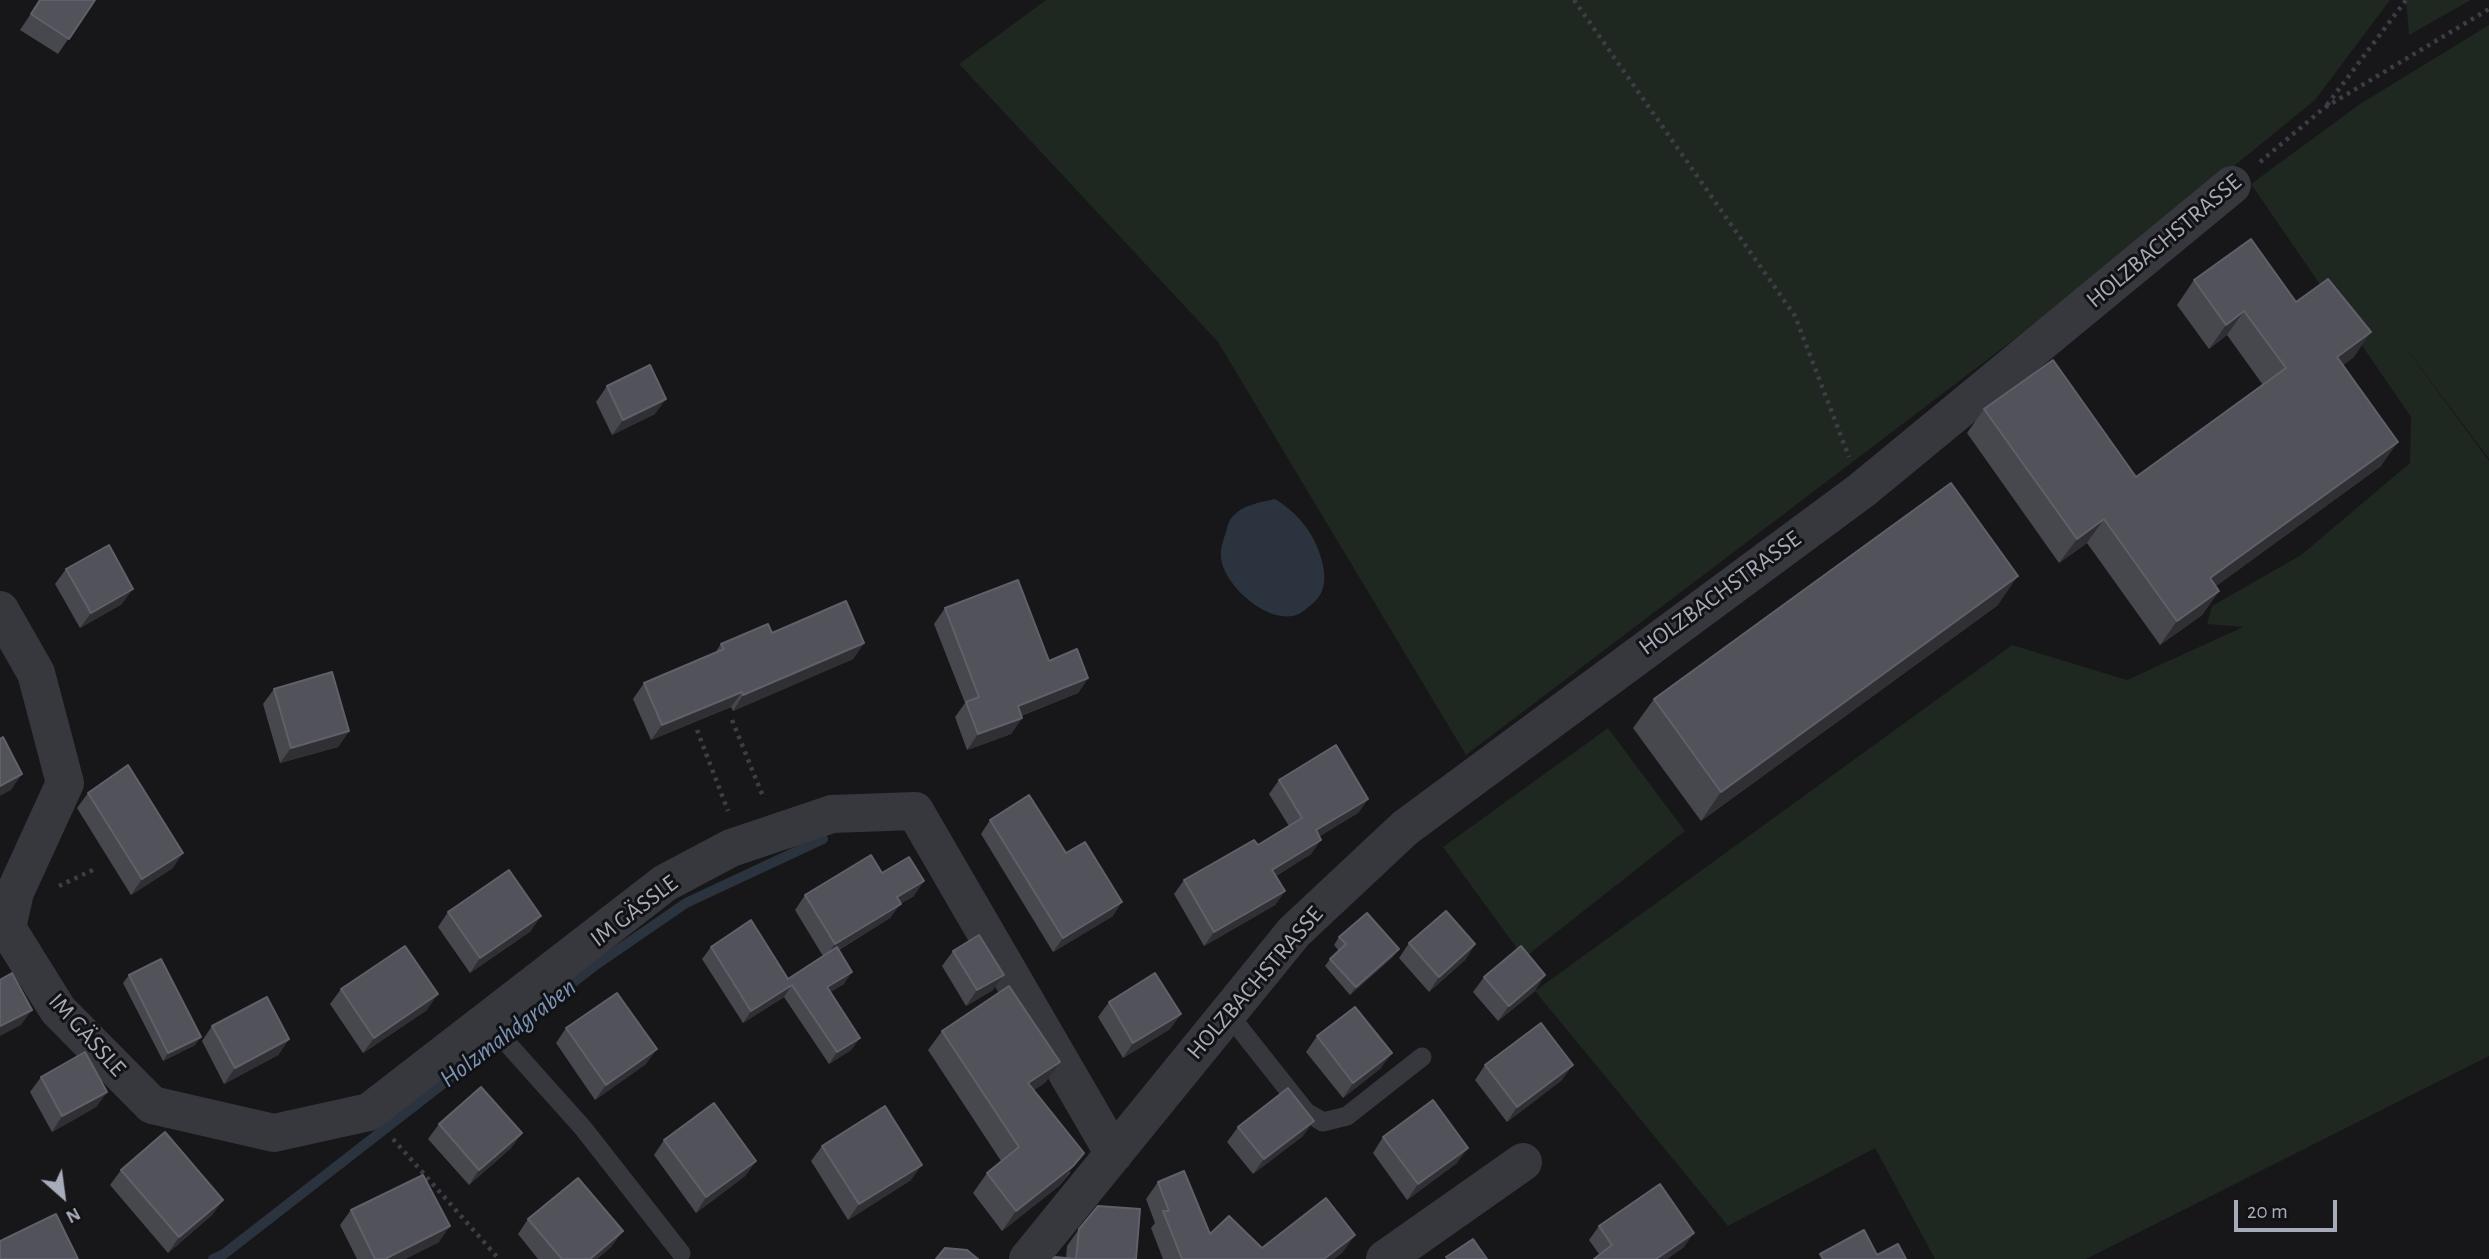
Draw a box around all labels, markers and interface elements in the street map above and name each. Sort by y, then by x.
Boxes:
street label: HOLZBACHSTRASSE [2081,168,2247,314]
street label: HOLZBACHSTRASSE [1633,525,1807,661]
street label: IM GÄSSLE [585,869,683,953]
street label: HOLZBACHSTRASSE [1181,901,1329,1065]
water label: Holzmahdgraben [434,972,582,1094]
street label: IM GÄSSLE [42,988,132,1082]
north arrow [28,1161,98,1231]
scale bar [2237,1186,2340,1230]
text: 20 m [2247,1201,2288,1222]
text: N [63,1203,83,1226]

